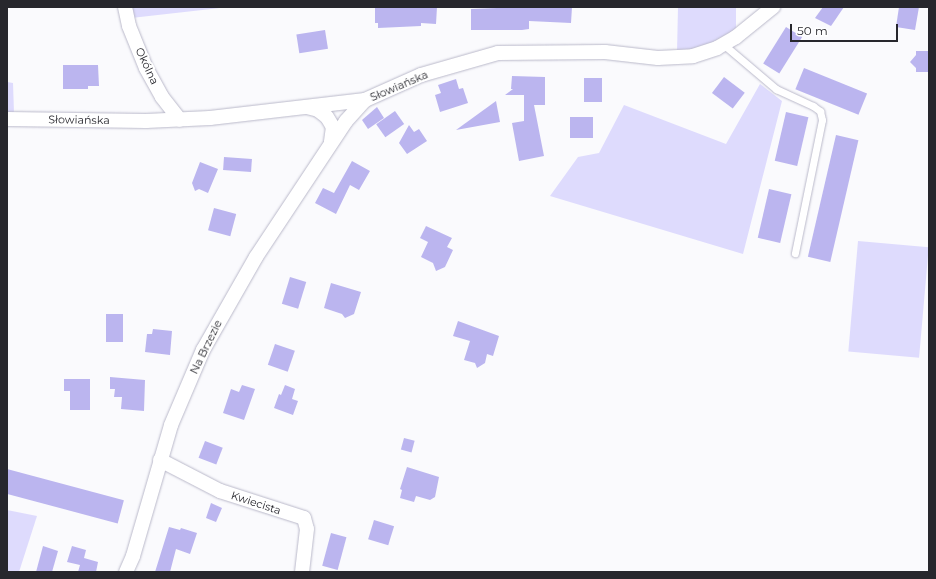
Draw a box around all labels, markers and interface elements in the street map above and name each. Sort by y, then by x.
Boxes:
scale bar [792,16,900,42]
text: 50 m [797,23,828,38]
street label: Okólna [133,45,161,87]
street label: Słowiańska [368,68,430,104]
street label: Słowiańska [48,113,110,127]
street label: Na Brzezie [187,318,225,376]
street label: Kwiecista [229,489,283,517]

